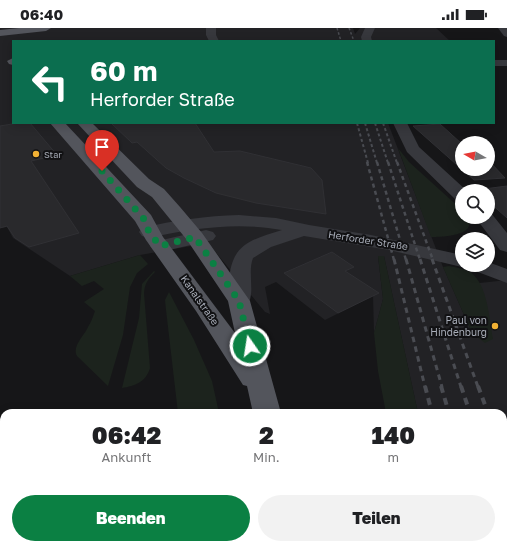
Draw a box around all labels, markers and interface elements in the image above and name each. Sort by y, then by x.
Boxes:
text: 06:40 [20,5,63,23]
text: 60 m [90,54,157,87]
icon: left [24,56,76,108]
text: Herforder Straße [90,88,235,110]
pin [85,130,119,171]
icon: arrive [91,136,113,158]
north arrow [455,136,495,176]
map controls [455,136,495,272]
marker: Star [31,149,41,159]
place label: Star [44,149,62,160]
button: search [455,184,495,224]
street label: Herforder Straße [327,228,409,252]
button: layers [455,232,495,272]
street label: Kanalstraße [179,273,222,327]
place label: Paul von Hindenburg [430,314,487,338]
marker: Paul von Hindenburg [490,321,500,331]
position arrow [229,325,271,367]
text: 06:42 [92,420,161,449]
text: 2 [259,420,274,449]
text: 140 [371,420,415,449]
text: Ankunft [102,449,152,465]
text: Min. [253,449,280,465]
text: m [388,449,399,465]
button: Beenden [12,495,250,541]
button: Teilen [258,495,495,541]

